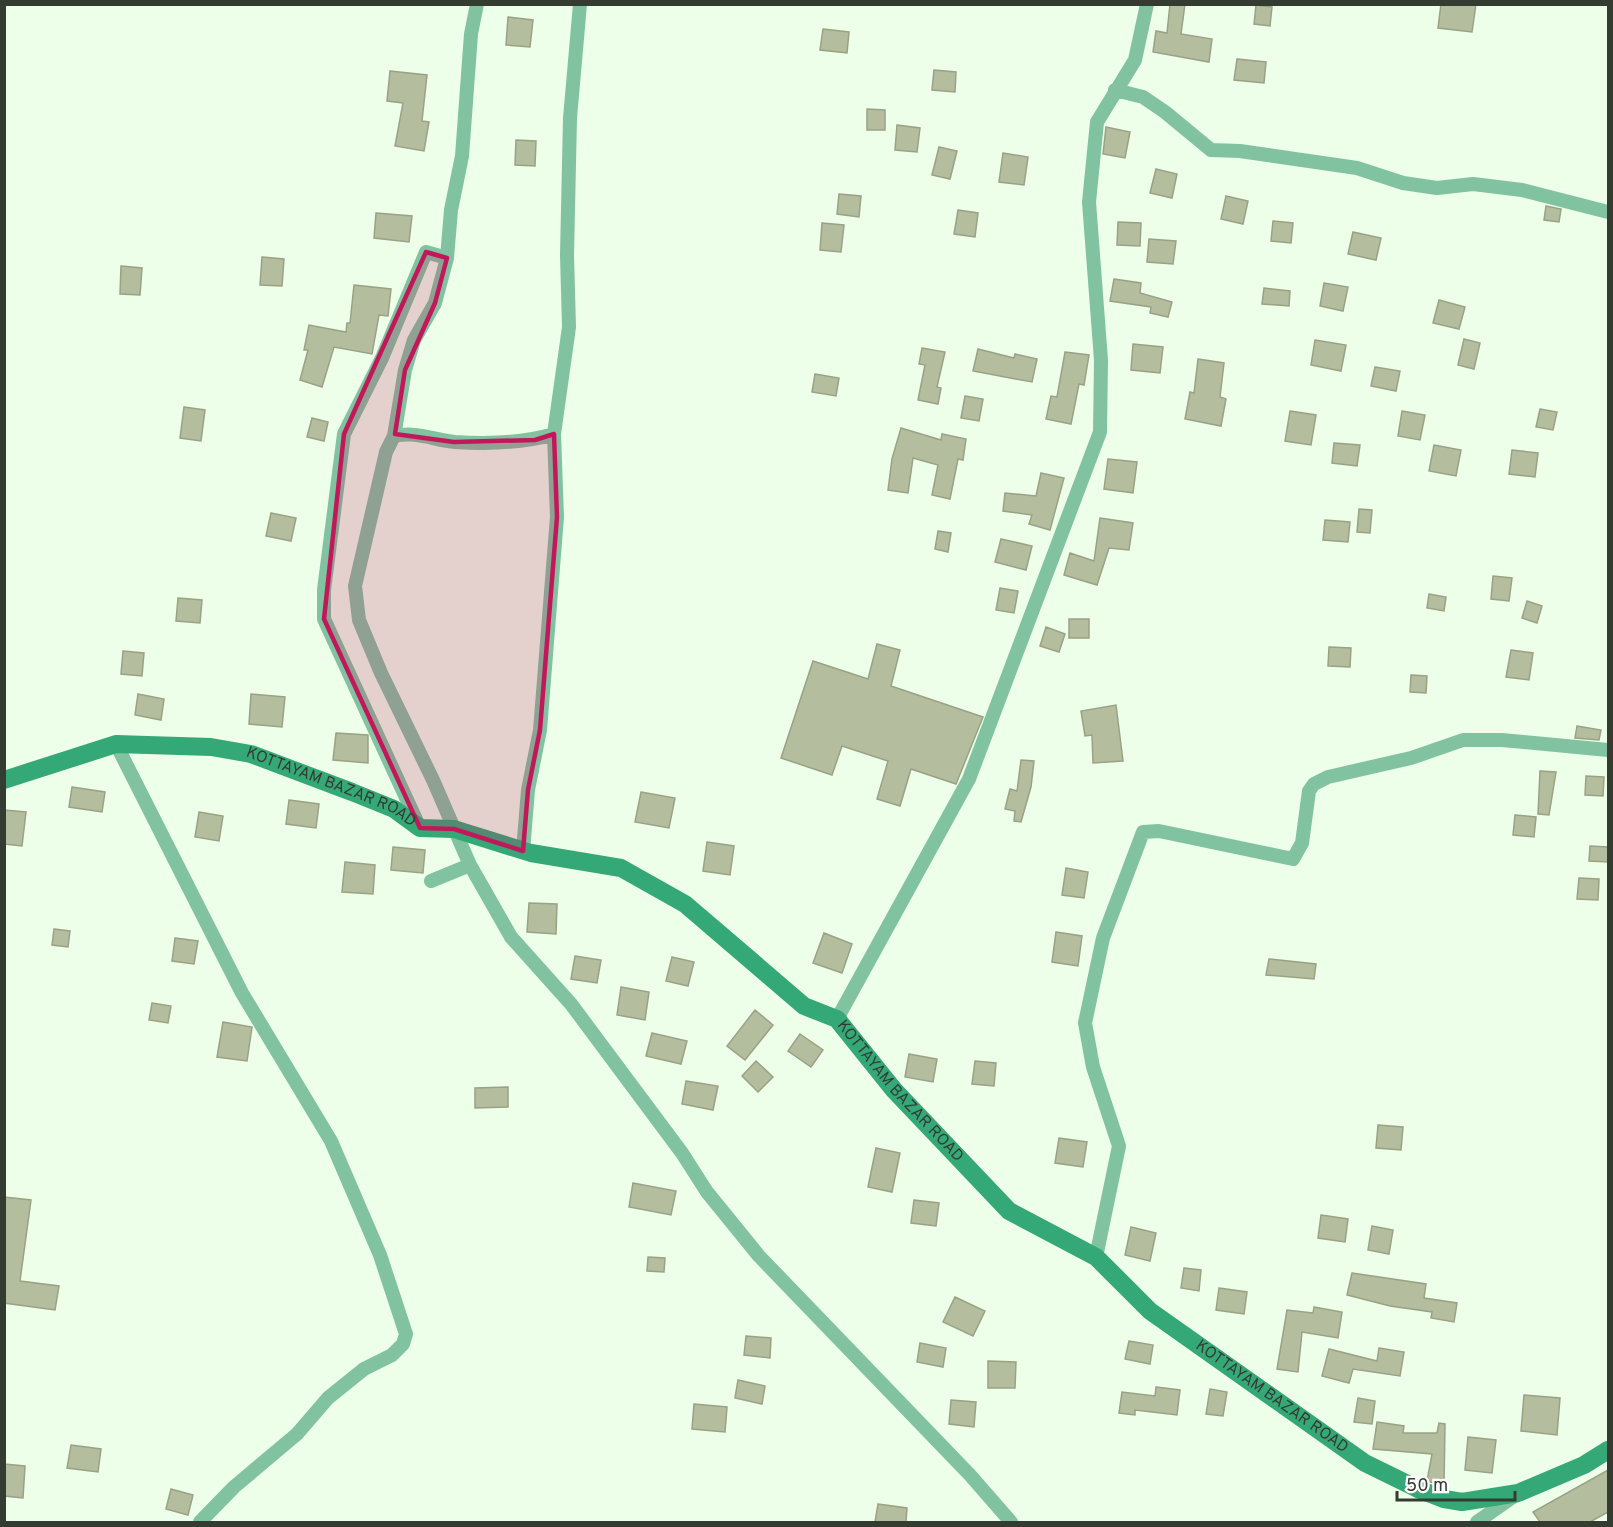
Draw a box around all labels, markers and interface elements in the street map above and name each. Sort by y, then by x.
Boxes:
street label: KOTTAYAM BAZAR ROAD [243,743,420,832]
street label: KOTTAYAM BAZAR ROAD [832,1016,967,1166]
street label: KOTTAYAM BAZAR ROAD [1191,1336,1352,1458]
scale bar [1397,1464,1516,1502]
text: 50 m [1406,1475,1448,1498]

